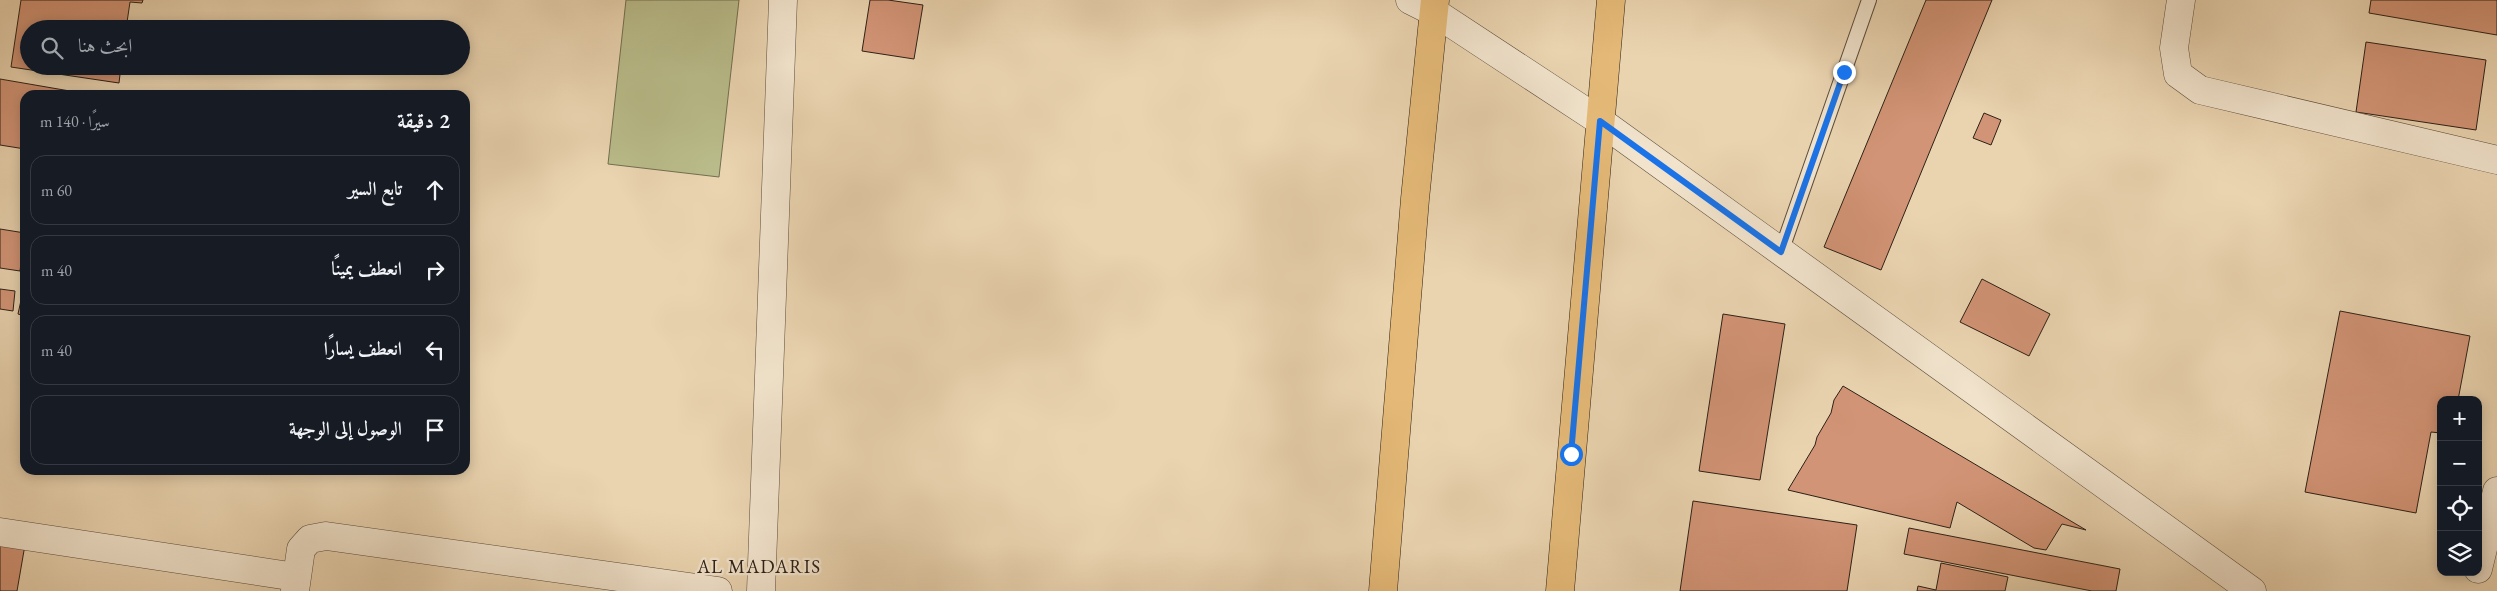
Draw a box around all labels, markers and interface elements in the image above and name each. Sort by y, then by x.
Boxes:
search box [20,20,470,75]
text: ابحث هنا [78,33,132,58]
icon: search [38,34,66,62]
route end [1833,61,1856,84]
text: 2 دقيقة [397,107,450,134]
text: سيرًا · 140 m [40,111,110,132]
text: تابع السير [348,176,402,201]
icon: ahead [421,176,449,204]
text: 60 m [41,180,72,201]
text: انعطف يمينًا [331,256,402,281]
icon: right [421,256,449,284]
text: 40 m [41,260,72,281]
text: انعطف يسارًا [324,336,402,361]
icon: left [421,336,449,364]
text: 40 m [41,340,72,361]
map controls [2437,396,2482,576]
button: + [2437,396,2482,441]
text: الوصول إلى الوجهة [289,416,402,441]
icon: arrive [421,416,449,444]
button: − [2437,441,2482,486]
route start [1560,443,1583,466]
button: locate [2437,486,2482,531]
button: layers [2437,531,2482,576]
district label: AL MADARIS [696,554,821,579]

